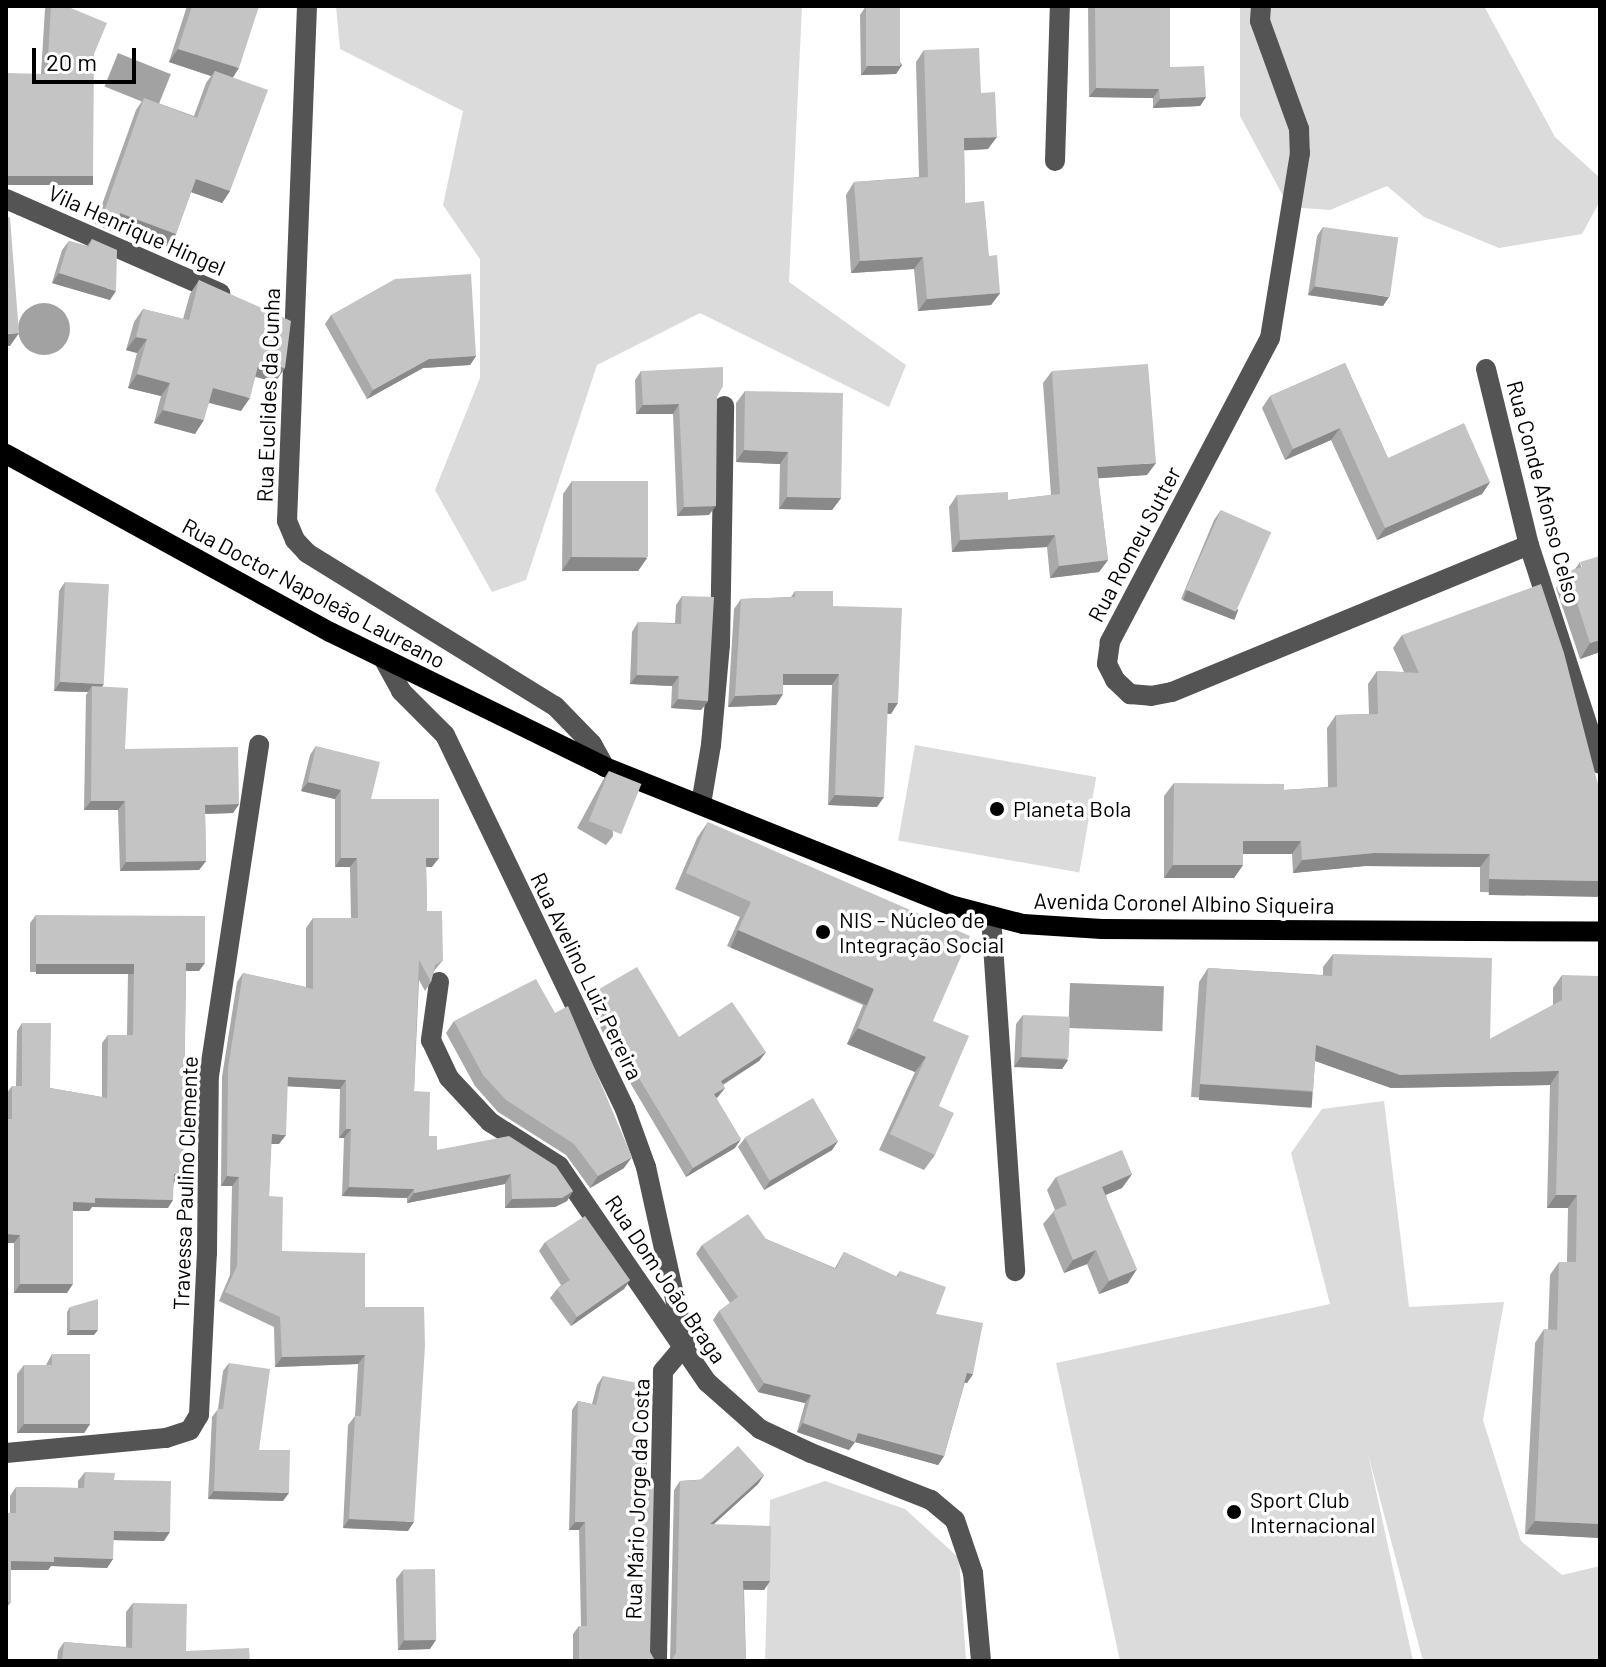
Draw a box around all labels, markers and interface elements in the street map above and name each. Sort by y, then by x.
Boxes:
scale bar [36,32,140,82]
text: 20 m [46,47,97,76]
street label: Vila Henrique Hingel [44,179,230,281]
street label: Rua Euclides da Cunha [251,287,285,503]
street label: Rua Conde Afonso Celso [1502,378,1586,606]
street label: Rua Romeu Sutter [1082,462,1186,626]
street label: Rua Doctor Napoleão Laureano [178,512,450,674]
place label: Planeta Bola [1013,796,1131,822]
marker: Planeta Bola [988,800,1006,818]
street label: Rua Avelino Luiz Pereira [525,868,649,1084]
street label: Avenida Coronel Albino Siqueira [1033,887,1335,919]
place label: NIS - Núcleo de Integração Social [839,906,1004,958]
marker: NIS - Núcleo de Integração Social [814,923,832,941]
street label: Travessa Paulino Clemente [167,1055,203,1311]
street label: Rua Dom João Braga [600,1190,732,1368]
street label: Rua Mário Jorge da Costa [620,1378,654,1620]
place label: Sport Club Internacional [1250,1486,1375,1538]
marker: Sport Club Internacional [1225,1503,1243,1521]

